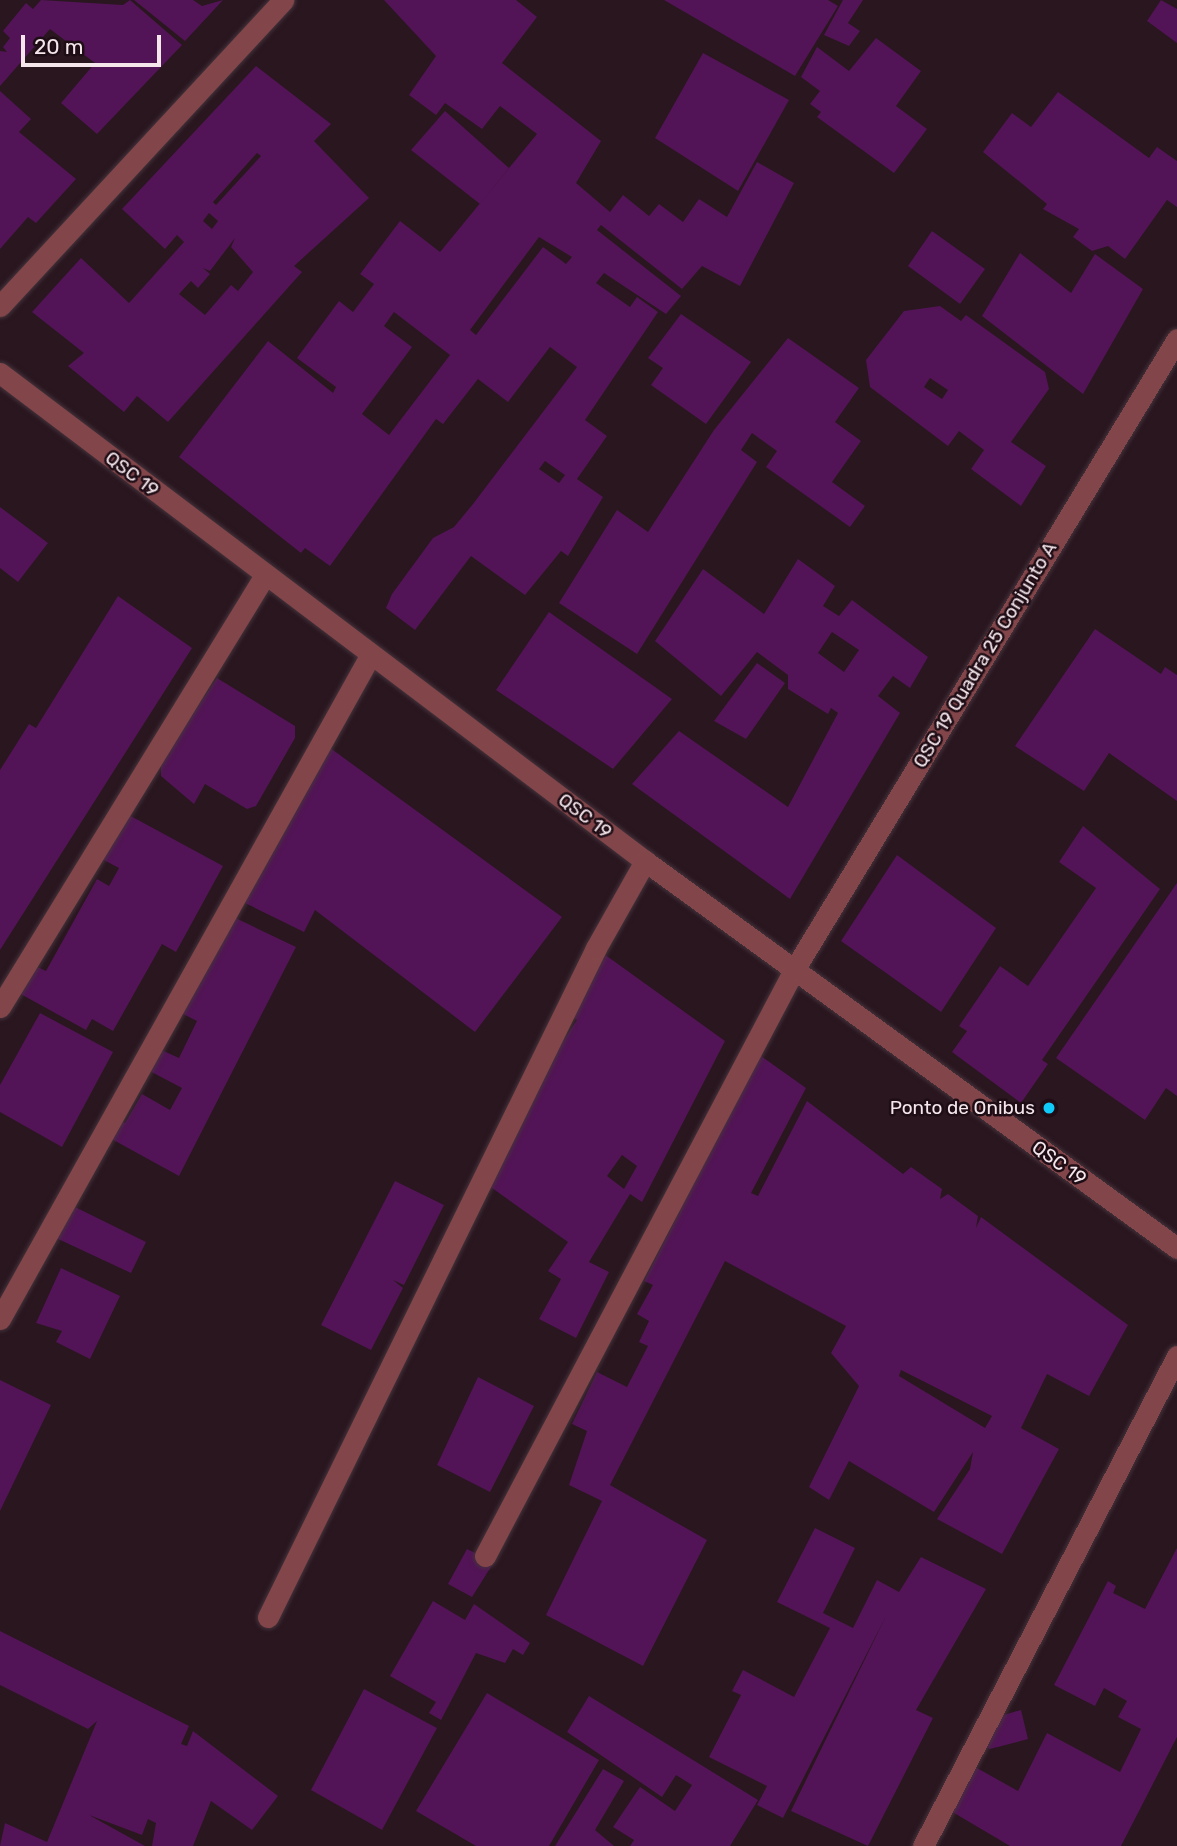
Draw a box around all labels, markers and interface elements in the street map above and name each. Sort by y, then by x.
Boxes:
scale bar [24,21,164,65]
text: 20 m [34,34,83,59]
street label: QSC 19 [101,446,163,502]
street label: QSC 19 Quadra 25 Conjunto A [908,538,1062,772]
street label: QSC 19 [554,788,616,844]
place label: Ponto de Onibus [890,1097,1035,1119]
marker: Ponto de Onibus [1041,1100,1057,1116]
street label: QSC 19 [1027,1136,1091,1190]

